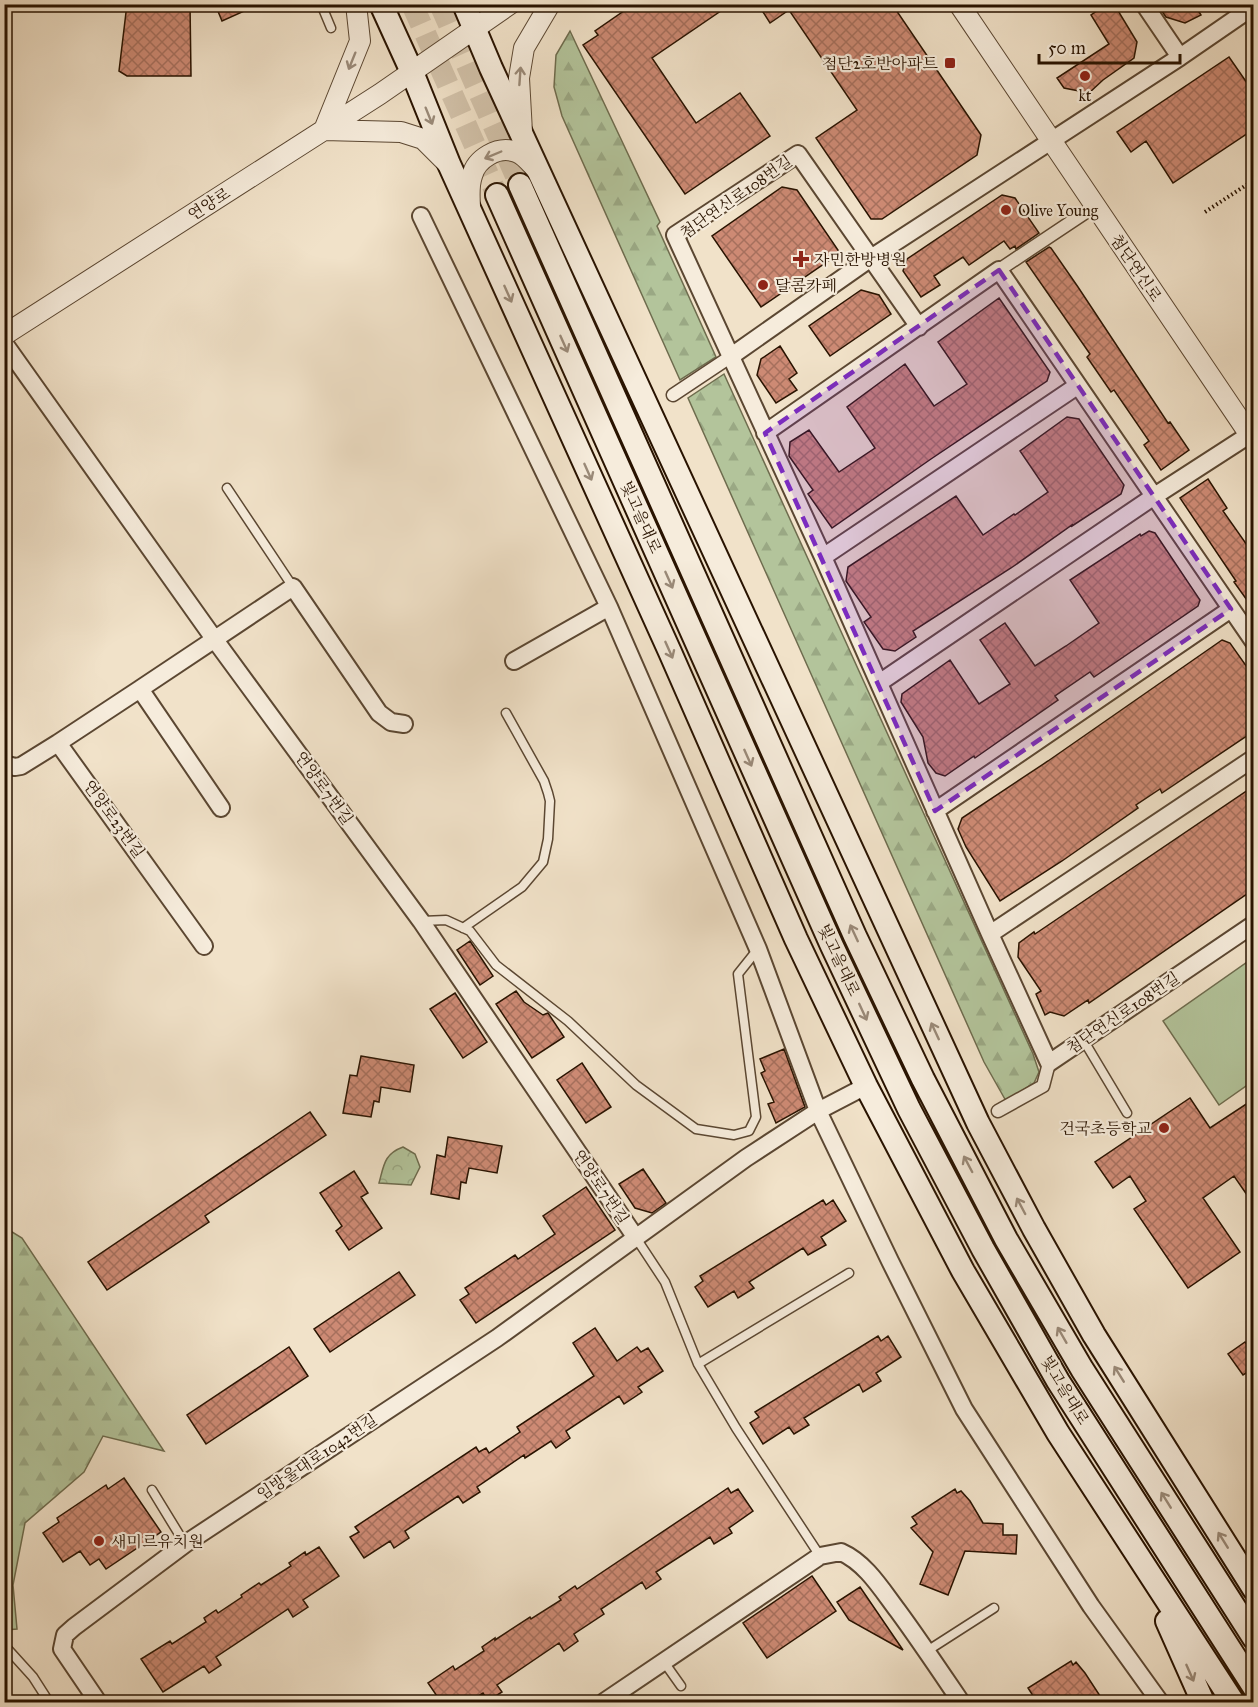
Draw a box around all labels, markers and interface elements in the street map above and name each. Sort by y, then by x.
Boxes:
scale bar [1039,27,1180,65]
text: 50 m [1048,37,1086,59]
one-way arrow [346,51,357,70]
place label: 첨단2호반아파트 [822,54,939,73]
marker: 첨단2호반아파트 [943,56,957,70]
one-way arrow [515,67,526,86]
marker: kt [1078,69,1092,83]
place label: kt [1078,86,1092,105]
one-way arrow [424,106,435,125]
one-way arrow [484,150,502,161]
street label: 첨단연신로108번길 [676,151,796,243]
street label: 연양로 [184,183,234,225]
place label: Olive Young [1018,201,1099,221]
marker: Olive Young [999,203,1013,217]
street label: 첨단연신로 [1107,231,1166,306]
marker: 자민한방병원 [792,250,810,268]
place label: 자민한방병원 [814,250,907,269]
place label: 달콤카페 [775,276,837,295]
marker: 달콤카페 [756,278,770,292]
one-way arrow [502,285,514,303]
one-way arrow [558,335,570,353]
one-way arrow [583,462,594,481]
street label: 빛고을대로 [617,478,666,557]
one-way arrow [664,570,675,589]
one-way arrow [663,640,675,658]
street label: 연양로7번길 [291,748,357,828]
one-way arrow [743,749,754,767]
street label: 연양로23번길 [79,776,149,862]
street label: 빛고을대로 [814,921,864,1000]
one-way arrow [847,924,858,942]
street label: 첨단연신로108번길 [1063,968,1183,1058]
one-way arrow [858,1003,870,1021]
one-way arrow [929,1022,941,1040]
place label: 건국초등학교 [1059,1119,1152,1138]
marker: 건국초등학교 [1157,1121,1171,1135]
street label: 연양로7번길 [569,1146,633,1228]
one-way arrow [961,1156,973,1174]
one-way arrow [1015,1197,1026,1215]
one-way arrow [1056,1327,1068,1344]
street label: 빛고을대로 [1037,1352,1093,1428]
one-way arrow [1113,1366,1125,1383]
street label: 임방울대로1042번길 [253,1410,381,1504]
one-way arrow [1159,1492,1171,1509]
one-way arrow [1216,1531,1229,1548]
place label: 새미르유치원 [111,1532,204,1551]
marker: 새미르유치원 [92,1534,106,1548]
one-way arrow [1185,1663,1196,1681]

